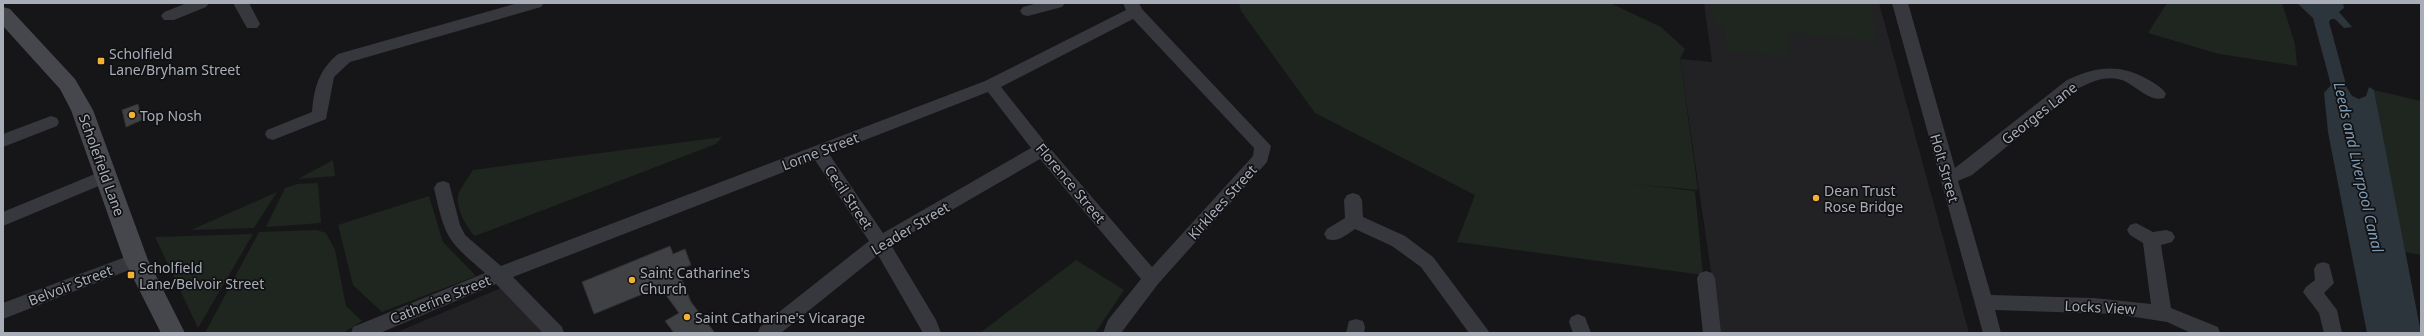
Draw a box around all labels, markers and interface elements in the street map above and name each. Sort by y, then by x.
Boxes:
place label: Scholfield Lane/Bryham Street [109,44,240,79]
marker: Scholfield Lane/Bryham Street [96,56,106,66]
street label: Georges Lane [1997,78,2081,148]
water label: Leeds and Liverpool Canal [2330,80,2389,255]
place label: Top Nosh [140,106,202,125]
marker: Top Nosh [127,110,137,120]
street label: Scholefield Lane [75,111,129,219]
street label: Lorne Street [779,128,861,174]
street label: Holt Street [1926,132,1964,204]
street label: Florence Street [1032,139,1110,227]
street label: Cecil Street [821,161,877,233]
street label: Kirklees Street [1183,161,1261,243]
place label: Dean Trust Rose Bridge [1824,181,1903,216]
marker: Dean Trust Rose Bridge [1811,193,1821,203]
street label: Leader Street [867,197,953,259]
place label: Scholfield Lane/Belvoir Street [139,258,264,293]
street label: Belvoir Street [25,260,115,310]
place label: Saint Catharine's Church [640,263,750,298]
marker: Scholfield Lane/Belvoir Street [126,270,136,280]
street label: Catherine Street [387,270,493,328]
marker: Saint Catharine's Church [627,275,637,285]
street label: Locks View [2064,296,2136,318]
place label: Saint Catharine's Vicarage [695,308,865,327]
marker: Saint Catharine's Vicarage [682,312,692,322]

